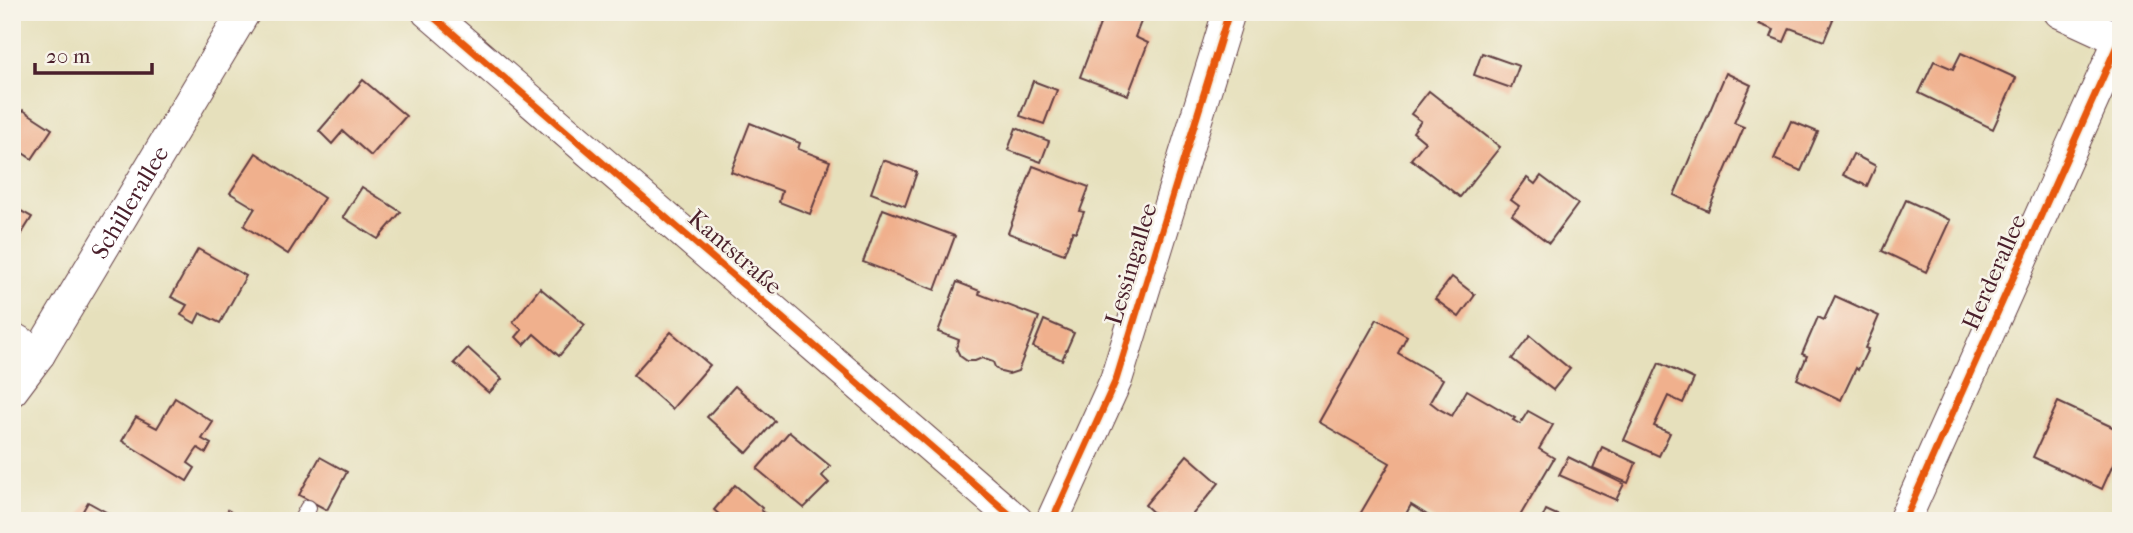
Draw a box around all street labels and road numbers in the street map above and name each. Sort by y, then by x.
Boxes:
street label: Schillerallee [85,141,175,264]
street label: Lessingallee [1099,200,1163,328]
street label: Kantstraße [682,204,788,300]
street label: Herderallee [1956,210,2032,334]

